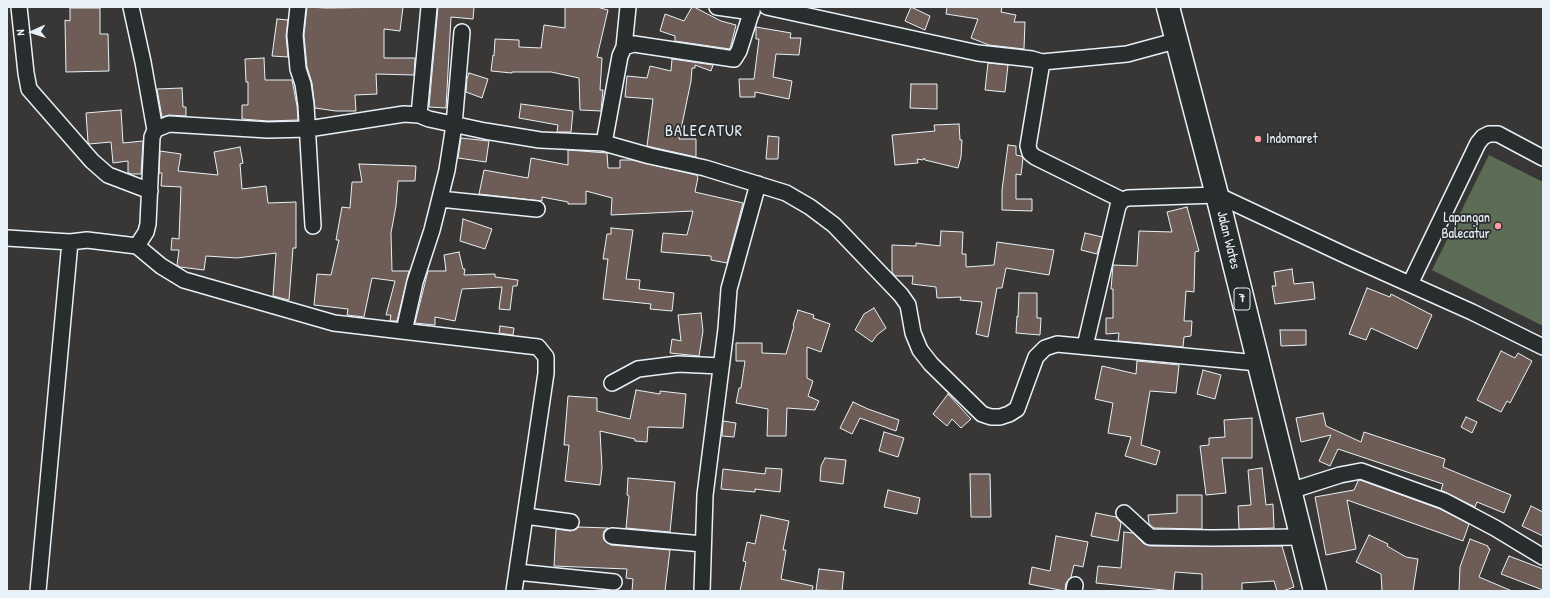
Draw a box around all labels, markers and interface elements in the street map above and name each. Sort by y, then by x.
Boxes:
north arrow [12,12,52,52]
text: N [13,29,27,36]
district label: BALECATUR [665,122,743,142]
place label: Indomaret [1266,131,1318,147]
marker: Indomaret [1253,134,1263,144]
street label: Jalan Wates [1213,209,1243,271]
place label: Lapangan Balecatur [1441,210,1490,242]
marker: Lapangan Balecatur [1493,221,1503,231]
road number: 7 [1234,288,1250,310]

